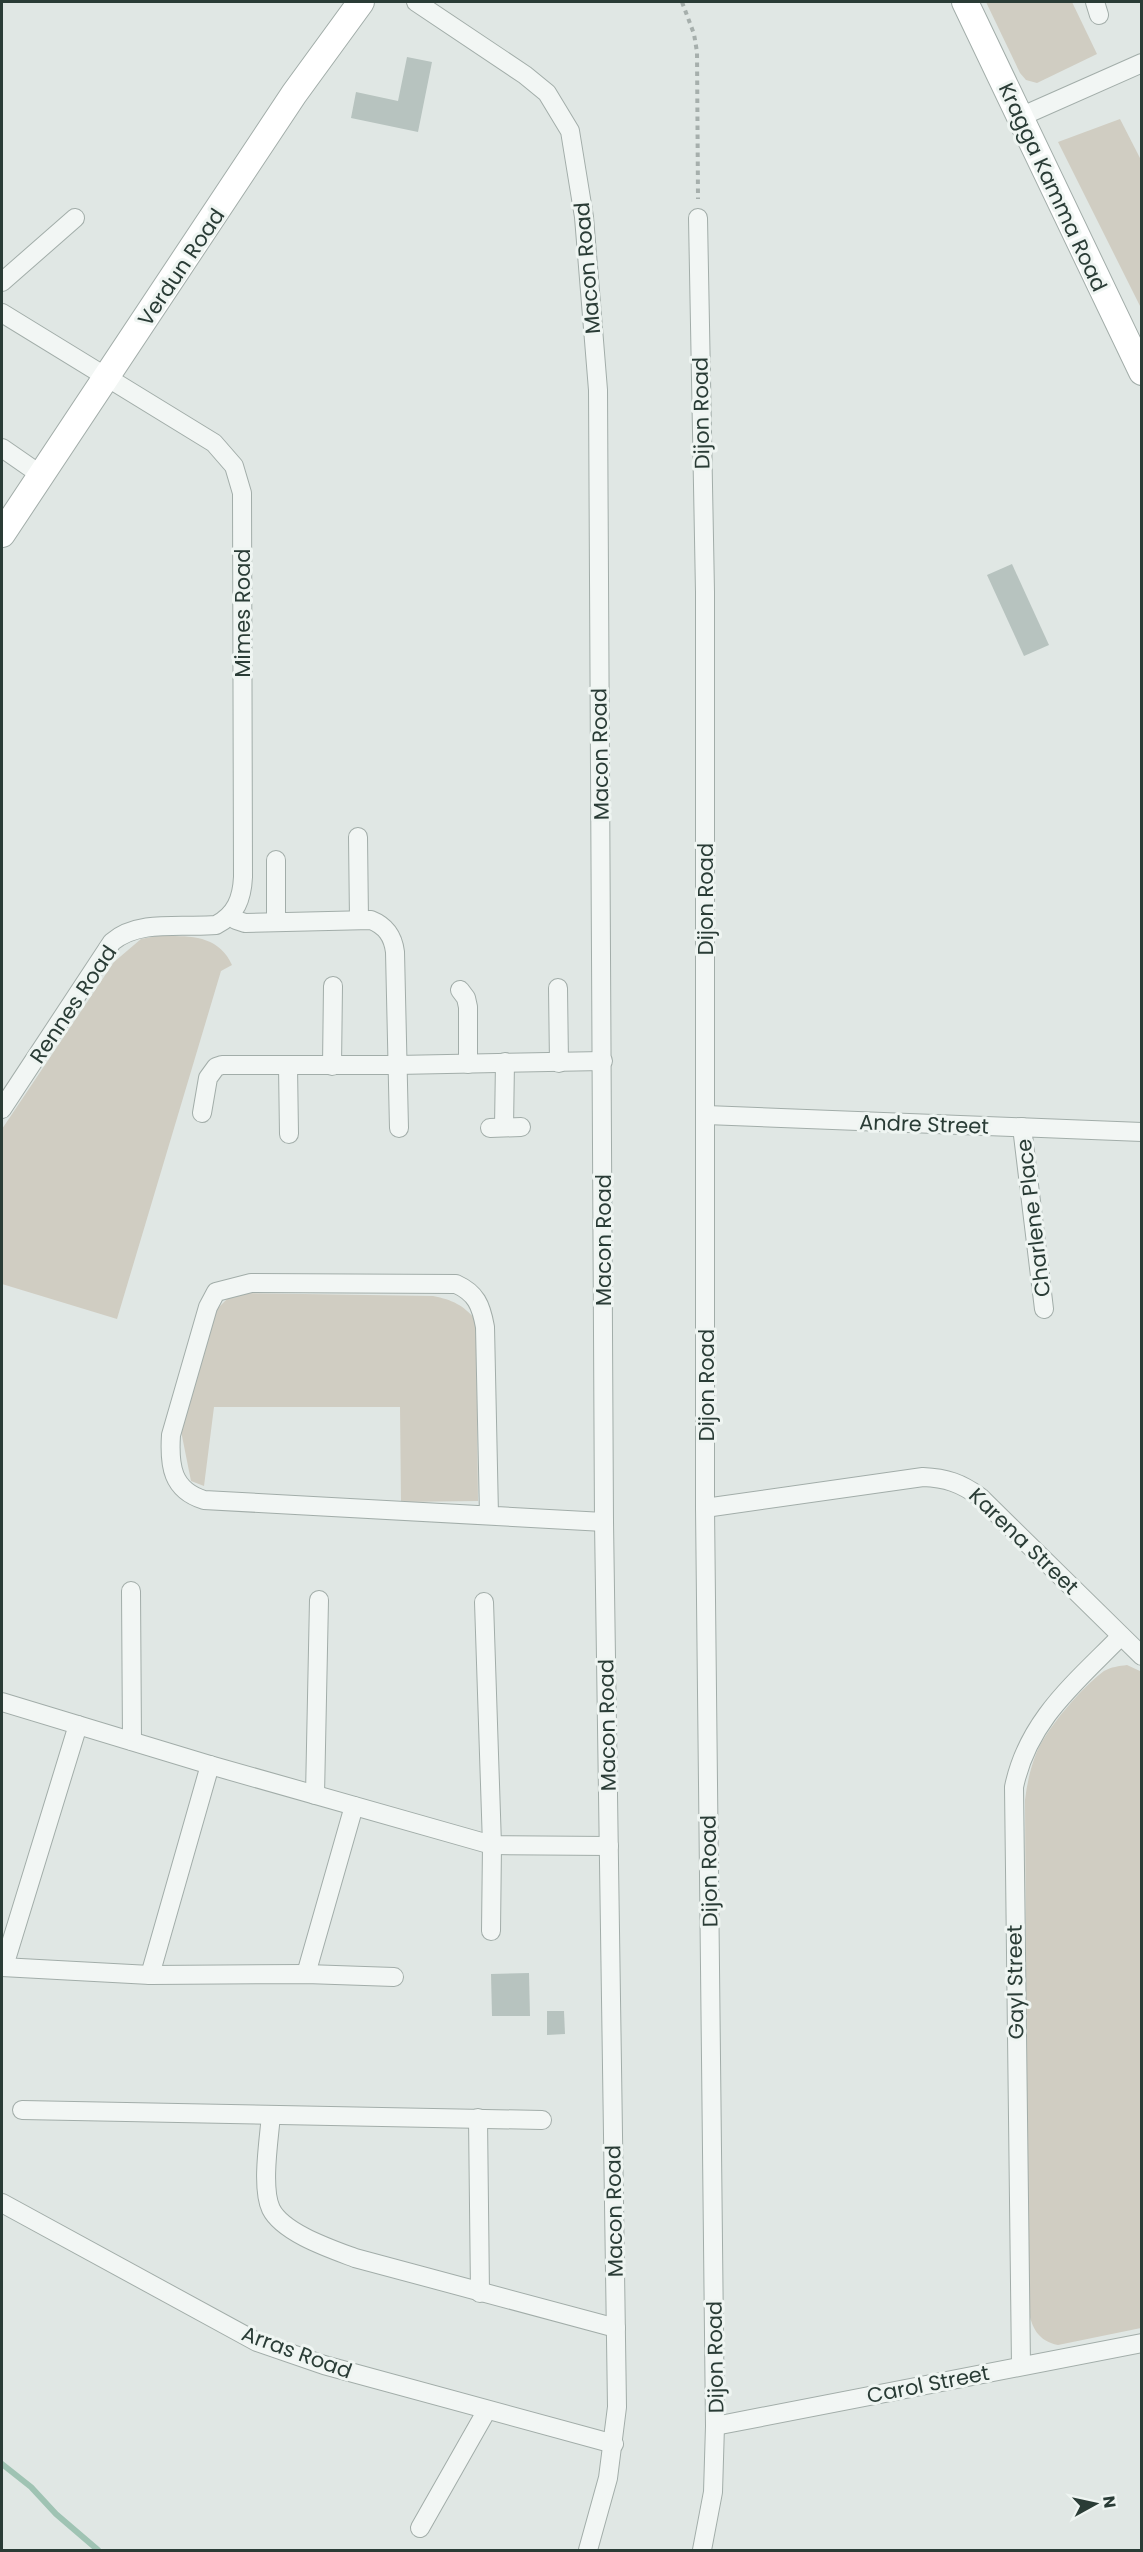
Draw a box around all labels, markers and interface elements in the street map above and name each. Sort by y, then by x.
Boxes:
street label: Kragga Kamma Road [992,78,1114,296]
street label: Macon Road [567,201,607,335]
street label: Verdun Road [131,202,231,332]
street label: Dijon Road [686,357,716,469]
street label: Mimes Road [228,548,257,678]
street label: Macon Road [584,688,616,820]
street label: Dijon Road [691,843,720,955]
street label: Rennes Road [23,939,123,1069]
street label: Andre Street [859,1107,989,1141]
street label: Charlene Place [1009,1137,1057,1299]
street label: Macon Road [589,1174,618,1306]
street label: Dijon Road [692,1329,721,1441]
street label: Karena Street [963,1481,1085,1601]
street label: Macon Road [591,1659,623,1791]
street label: Dijon Road [694,1815,724,1927]
street label: Gayl Street [1000,1924,1030,2040]
street label: Macon Road [598,2145,630,2277]
street label: Dijon Road [700,2301,730,2413]
street label: Arras Road [238,2319,356,2385]
street label: Carol Street [864,2358,992,2410]
north arrow [1065,2474,1125,2534]
text: N [1097,2494,1122,2510]

